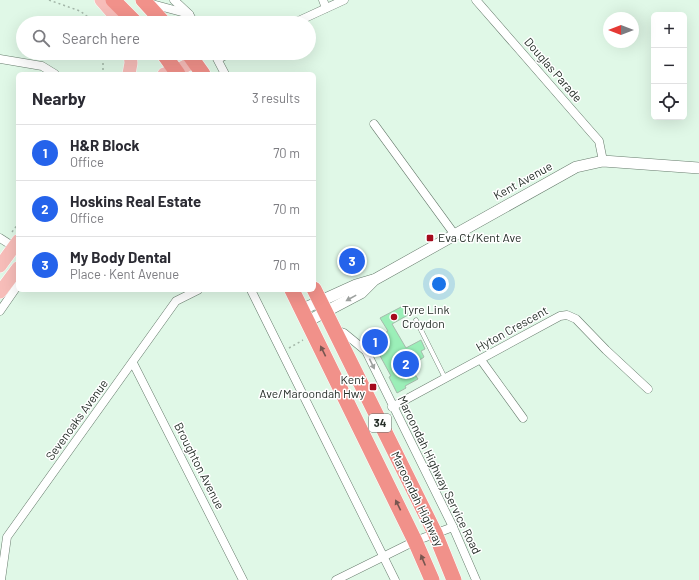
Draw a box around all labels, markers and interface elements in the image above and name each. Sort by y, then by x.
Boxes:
north arrow [603,12,639,48]
map controls [651,12,687,120]
button: + [651,12,687,48]
search box [16,16,316,60]
icon: search [30,27,52,49]
text: Search here [62,29,140,47]
street label: Douglas Parade [522,34,585,104]
button: − [651,48,687,84]
button: locate [651,84,687,120]
text: Nearby [32,88,86,108]
text: 3 results [252,90,300,106]
text: H&R Block [70,136,140,154]
text: 1 [43,145,47,161]
text: 70 m [273,145,300,161]
text: Office [70,154,104,170]
street label: Kent Avenue [491,158,554,202]
text: Hoskins Real Estate [70,192,201,210]
text: 2 [41,201,49,217]
text: 70 m [273,201,300,217]
text: Office [70,210,104,226]
place label: Eva Ct/Kent Ave [438,230,521,244]
marker: Eva Ct/Kent Ave [425,233,435,243]
pin: 3 [339,246,365,276]
text: My Body Dental [70,248,171,266]
text: 3 [41,257,49,273]
text: 70 m [273,257,300,273]
text: Place · Kent Avenue [70,266,179,282]
your location [429,274,449,294]
one-way arrow [345,295,357,302]
place label: Tyre Link Croydon [402,302,449,330]
street label: Hyton Crescent [473,303,550,354]
marker: Tyre Link Croydon [389,312,399,322]
pin: 1 [362,327,388,357]
one-way arrow [320,345,326,356]
pin: 2 [393,349,419,379]
one-way arrow [369,359,375,370]
place label: Kent Ave/Maroondah Hwy [259,372,365,400]
street label: Sevenoaks Avenue [42,376,110,463]
marker: Kent Ave/Maroondah Hwy [368,382,378,392]
street label: Maroondah Highway Service Road [394,393,484,557]
road number: 34 [369,414,391,432]
street label: Broughton Avenue [172,420,228,511]
street label: Maroondah Highway [388,449,446,549]
one-way arrow [395,500,401,511]
one-way arrow [420,554,426,566]

